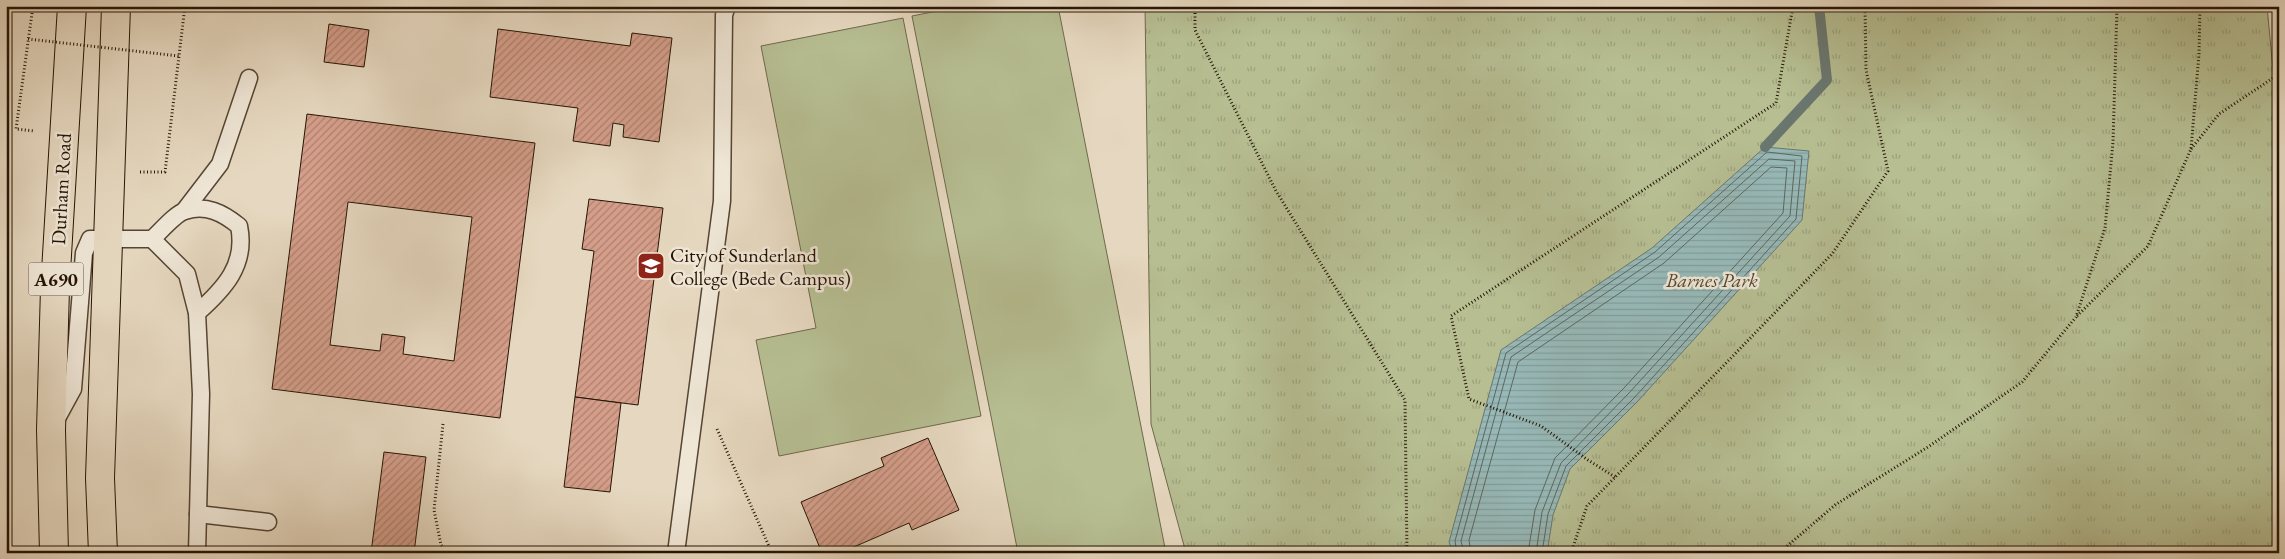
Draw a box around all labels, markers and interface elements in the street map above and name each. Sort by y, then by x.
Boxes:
street label: Durham Road [45,132,77,246]
place label: City of Sunderland College (Bede Campus) [670,242,851,291]
school or university icon: City of Sunderland College (Bede Campus) [636,251,666,281]
road number: A690 [28,262,84,296]
park label: Barnes Park [1665,267,1758,293]

